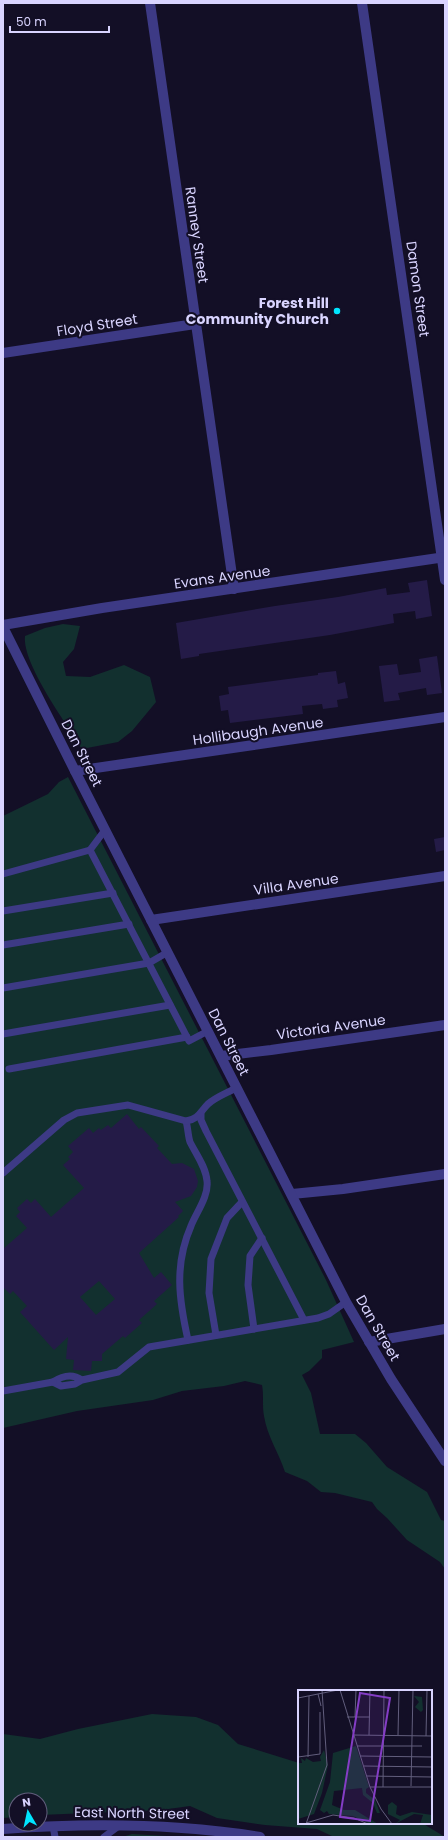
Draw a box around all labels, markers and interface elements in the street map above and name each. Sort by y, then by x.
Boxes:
scale bar [10,8,109,34]
text: 50 m [16,13,47,30]
street label: Ranney Street [180,185,214,285]
street label: Damon Street [401,240,435,338]
place label: Forest Hill Community Church [186,293,329,329]
marker: Forest Hill Community Church [332,306,342,316]
street label: Floyd Street [55,309,139,341]
street label: Evans Avenue [173,560,272,594]
street label: Hollibaugh Avenue [191,712,325,750]
street label: Dan Street [57,716,107,790]
street label: Villa Avenue [252,868,340,900]
street label: Dan Street [204,1005,254,1079]
street label: Victoria Avenue [275,1009,387,1045]
street label: Dan Street [351,1291,405,1365]
inset map [298,1690,432,1824]
north arrow [8,1792,48,1832]
text: N [21,1794,32,1811]
street label: East North Street [74,1802,190,1824]

